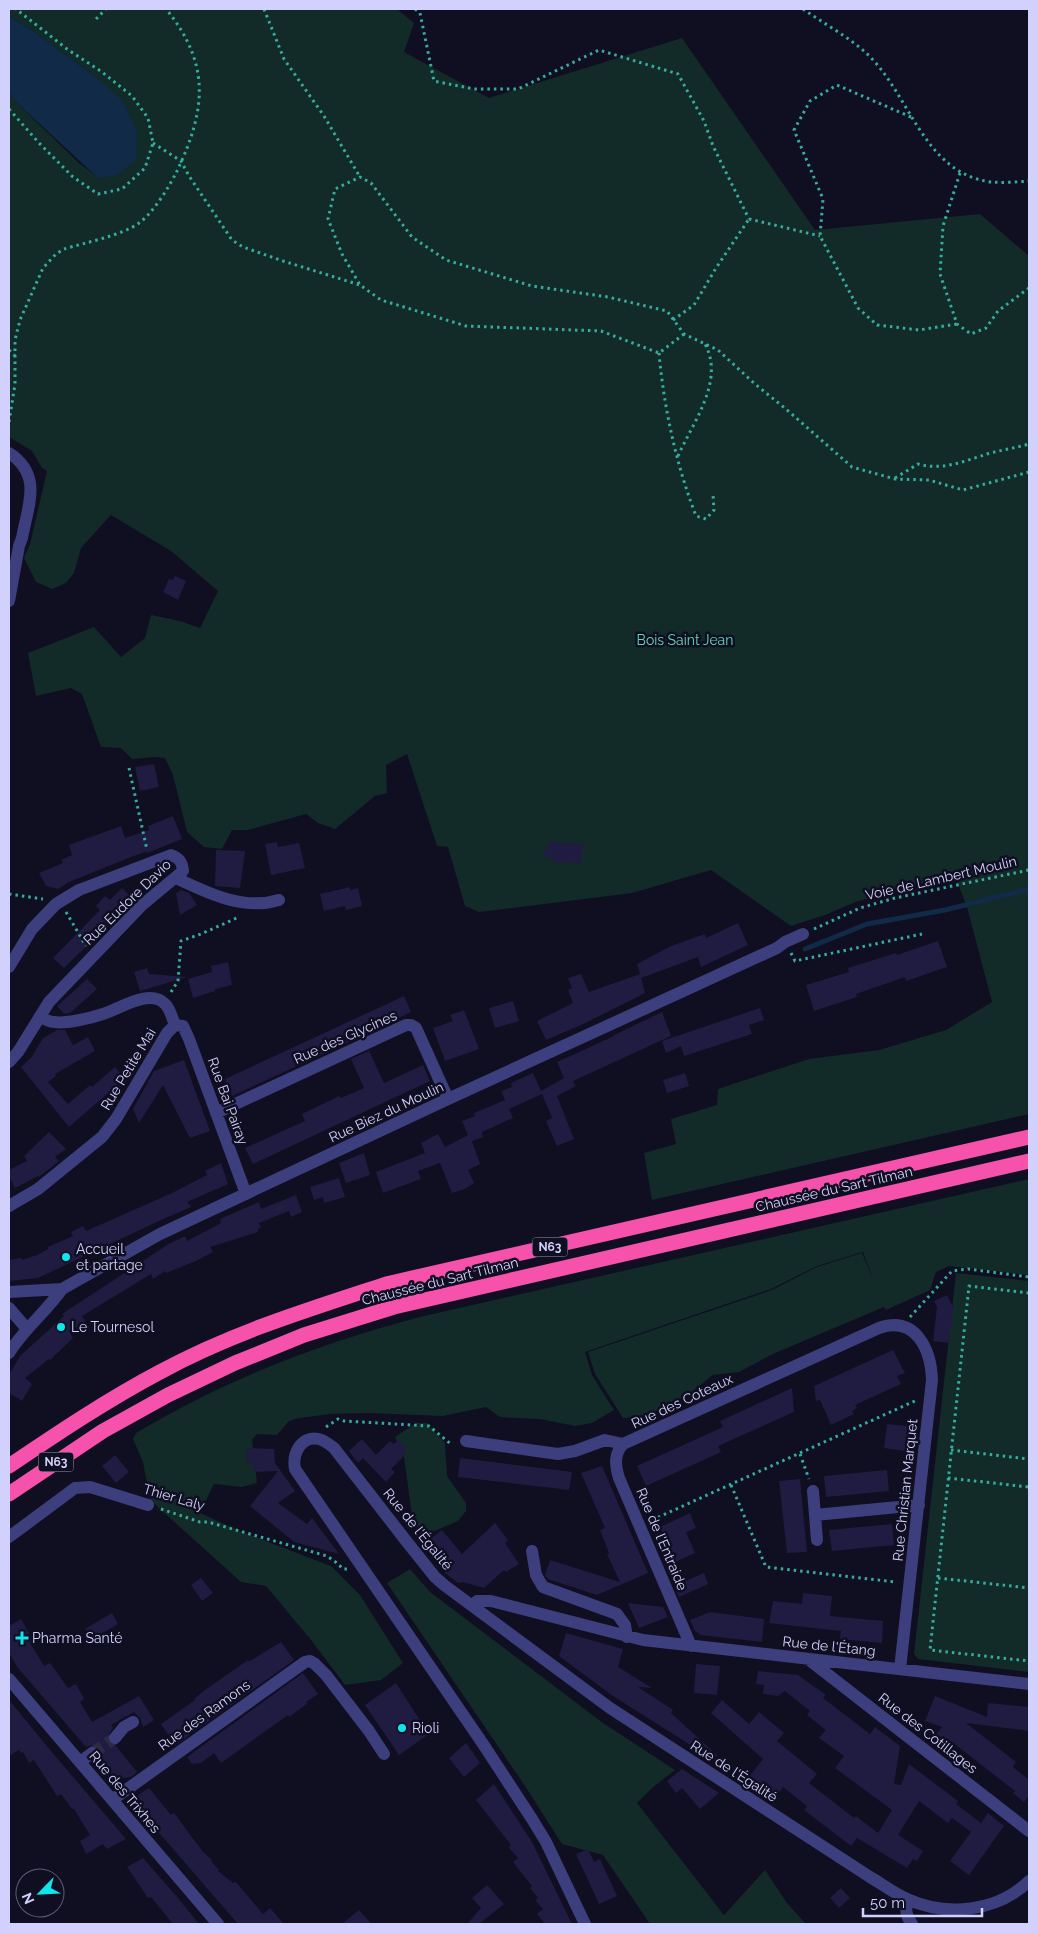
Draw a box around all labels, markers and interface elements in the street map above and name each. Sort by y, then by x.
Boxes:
park label: Bois Saint Jean [637,632,733,648]
street label: Voie de Lambert Moulin [864,853,1018,903]
street label: Rue Eudore Davio [80,856,174,948]
street label: Rue des Glycines [291,1007,399,1067]
street label: Rue Petite Mai [97,1025,159,1113]
street label: Rue Bai Pairay [205,1055,251,1147]
street label: Rue Biez du Moulin [326,1078,446,1146]
street label: Chaussée du Sart Tilman [754,1163,914,1215]
road number: N63 [532,1238,568,1256]
place label: Accueil et partage [76,1241,143,1273]
marker: Accueil et partage [60,1251,72,1263]
street label: Chaussée du Sart Tilman [360,1254,520,1308]
place label: Le Tournesol [71,1319,154,1335]
marker: Le Tournesol [55,1321,67,1333]
street label: Rue des Coteaux [629,1371,735,1431]
street label: Rue Christian Marquet [890,1418,920,1562]
road number: N63 [38,1452,74,1471]
street label: Thier Laly [141,1481,207,1513]
street label: Rue de l'Égalité [380,1484,457,1573]
street label: Rue de l'Entraide [633,1485,691,1593]
place label: Pharma Santé [32,1630,123,1646]
marker: Pharma Santé [16,1632,28,1644]
street label: Rue de l'Étang [782,1632,876,1659]
street label: Rue des Ramons [155,1676,253,1754]
street label: Rue des Cotillages [875,1689,981,1777]
place label: Rioli [412,1720,439,1736]
marker: Rioli [396,1722,408,1734]
street label: Rue de l'Égalité [688,1736,781,1805]
street label: Rue des Trixhes [86,1748,164,1836]
north arrow [15,1868,65,1918]
scale bar [863,1886,982,1918]
text: N [19,1890,38,1906]
text: 50 m [870,1894,905,1912]

